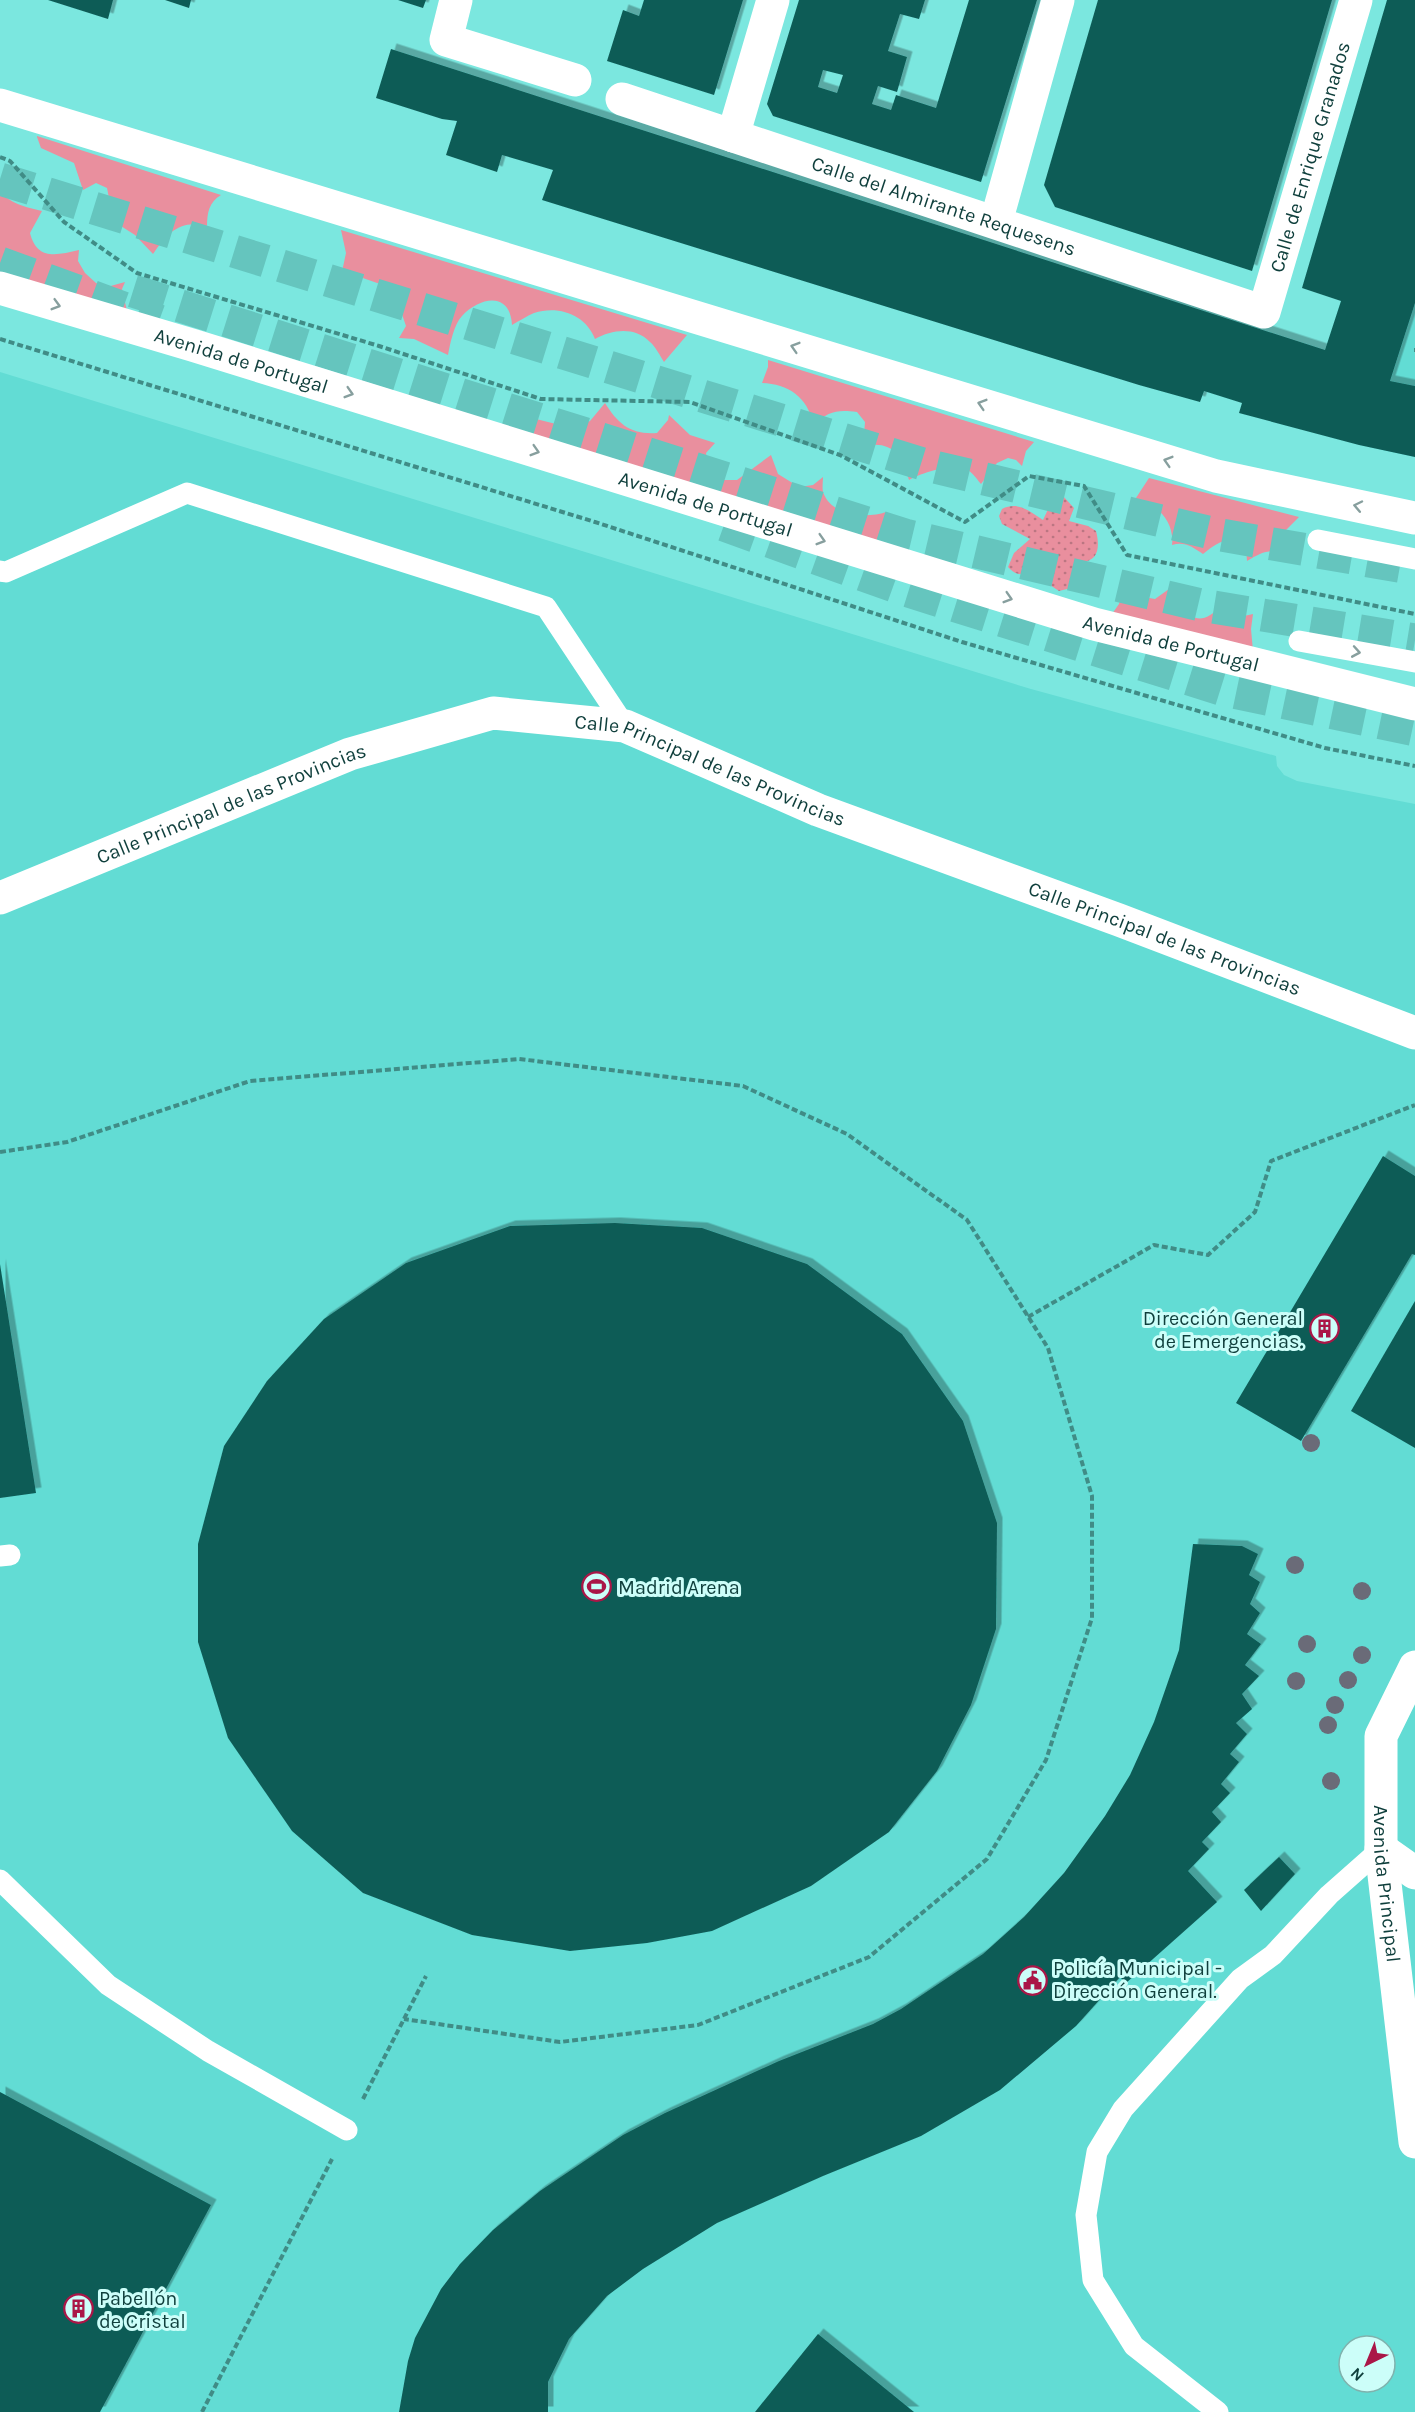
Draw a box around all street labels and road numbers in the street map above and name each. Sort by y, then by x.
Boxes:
street label: Calle de Enrique Granados [1265,39,1355,275]
street label: Calle del Almirante Requesens [809,151,1079,260]
street label: Avenida de Portugal [152,323,331,398]
street label: Avenida de Portugal [616,466,795,542]
street label: Avenida de Portugal [1080,610,1262,676]
street label: Calle Principal de las Provincias [574,710,848,831]
street label: Calle Principal de las Provincias [93,738,369,869]
street label: Calle Principal de las Provincias [1025,876,1304,1000]
street label: Avenida Principal [1370,1805,1406,1964]

